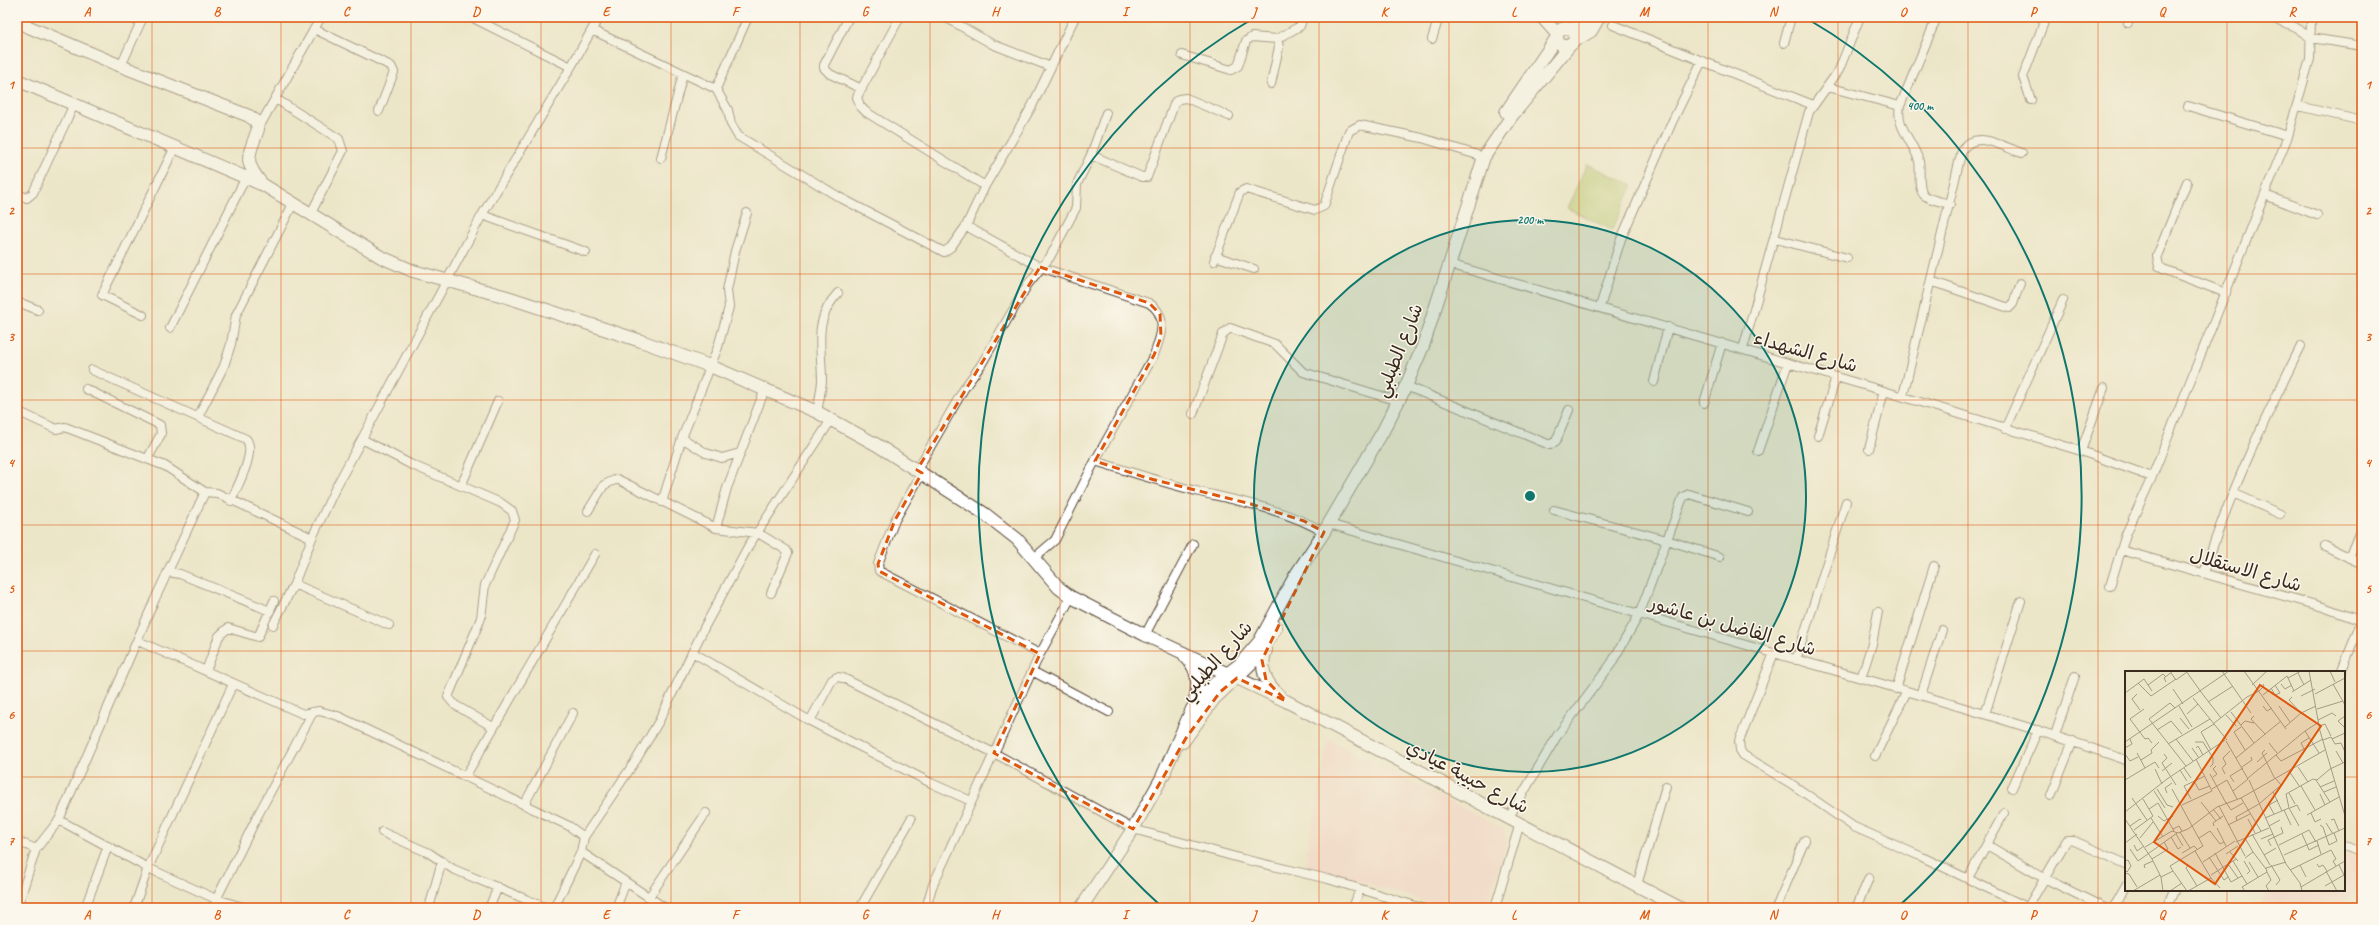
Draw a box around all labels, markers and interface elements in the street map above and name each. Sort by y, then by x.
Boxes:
text: A [84,4,92,20]
text: B [214,4,222,20]
text: C [343,4,351,20]
text: D [472,4,481,20]
text: E [603,4,612,20]
text: F [732,4,741,20]
text: G [862,4,870,20]
text: H [991,4,1001,20]
text: I [1122,4,1131,20]
text: J [1251,4,1258,20]
text: K [1381,4,1391,20]
text: L [1511,4,1518,20]
text: M [1639,4,1650,20]
text: N [1769,4,1780,20]
text: O [1900,4,1909,20]
text: P [2030,4,2039,20]
text: Q [2159,4,2167,20]
text: R [2288,4,2297,20]
text: 1 [8,77,16,93]
text: 1 [2365,77,2373,93]
text: 400 m [1907,98,1934,114]
text: 2 [8,203,15,219]
text: 2 [2365,203,2372,219]
text: 200 m [1517,212,1544,228]
street label: شارع الطبلبي [1369,300,1432,402]
street label: شارع الشهداء [1751,326,1860,379]
text: 3 [8,329,15,345]
text: 3 [2365,329,2372,345]
text: 4 [8,455,16,471]
text: 4 [2365,455,2373,471]
centre of rings [1523,489,1537,503]
street label: شارع الاستقلال [2187,543,2304,598]
text: 5 [8,581,15,597]
text: 5 [2365,581,2372,597]
street label: شارع الفاضل بن عاشور [1644,590,1819,662]
street label: شارع الطبلبي [1174,616,1261,708]
inset map [2125,671,2345,891]
text: 6 [8,707,15,723]
text: 6 [2365,707,2372,723]
street label: شارع حبيبة عيادي [1401,735,1533,821]
text: 7 [8,833,15,849]
text: 7 [2365,833,2372,849]
text: A [84,907,92,923]
text: B [214,907,222,923]
text: C [343,907,351,923]
text: D [472,907,481,923]
text: E [603,907,612,923]
text: F [732,907,741,923]
text: G [862,907,870,923]
text: H [991,907,1001,923]
text: I [1122,907,1131,923]
text: J [1251,907,1258,923]
text: K [1381,907,1391,923]
text: L [1511,907,1518,923]
text: M [1639,907,1650,923]
text: N [1769,907,1780,923]
text: O [1900,907,1909,923]
text: P [2030,907,2039,923]
text: Q [2159,907,2167,923]
text: R [2288,907,2297,923]

